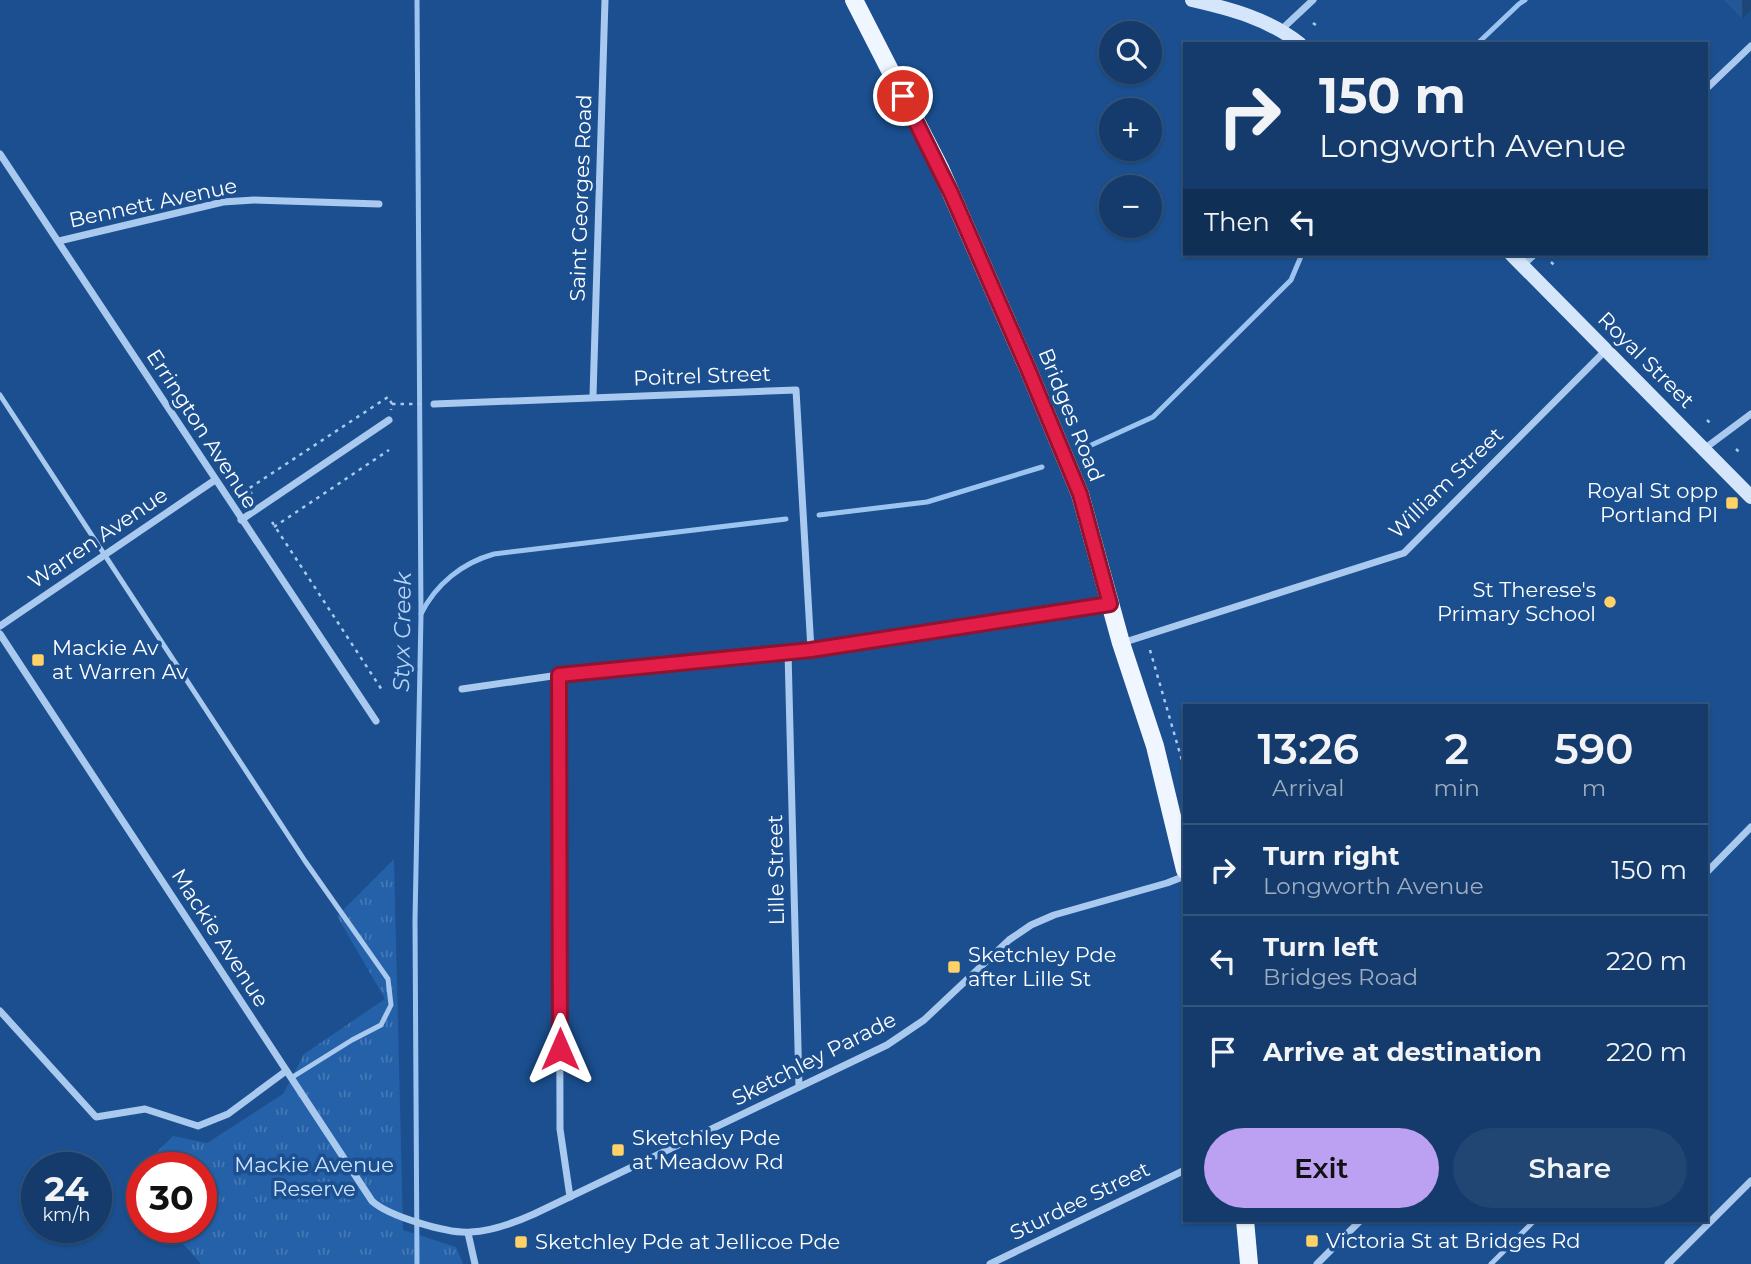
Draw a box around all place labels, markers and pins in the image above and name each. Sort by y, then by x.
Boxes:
pin [873,66,933,126]
place label: Royal St opp Portland Pl [1587,478,1718,527]
marker: Royal St opp Portland Pl [1724,495,1740,511]
place label: St Therese's Primary School [1437,577,1596,626]
marker: St Therese's Primary School [1602,594,1618,610]
place label: Mackie Av at Warren Av [52,635,188,684]
marker: Mackie Av at Warren Av [30,652,46,668]
place label: Sketchley Pde after Lille St [968,942,1117,991]
marker: Sketchley Pde after Lille St [946,959,962,975]
place label: Sketchley Pde at Meadow Rd [632,1125,784,1174]
marker: Sketchley Pde at Meadow Rd [610,1142,626,1158]
place label: Victoria St at Bridges Rd [1326,1228,1581,1253]
place label: Sketchley Pde at Jellicoe Pde [535,1229,840,1254]
marker: Victoria St at Bridges Rd [1304,1233,1320,1249]
marker: Sketchley Pde at Jellicoe Pde [513,1234,529,1250]

